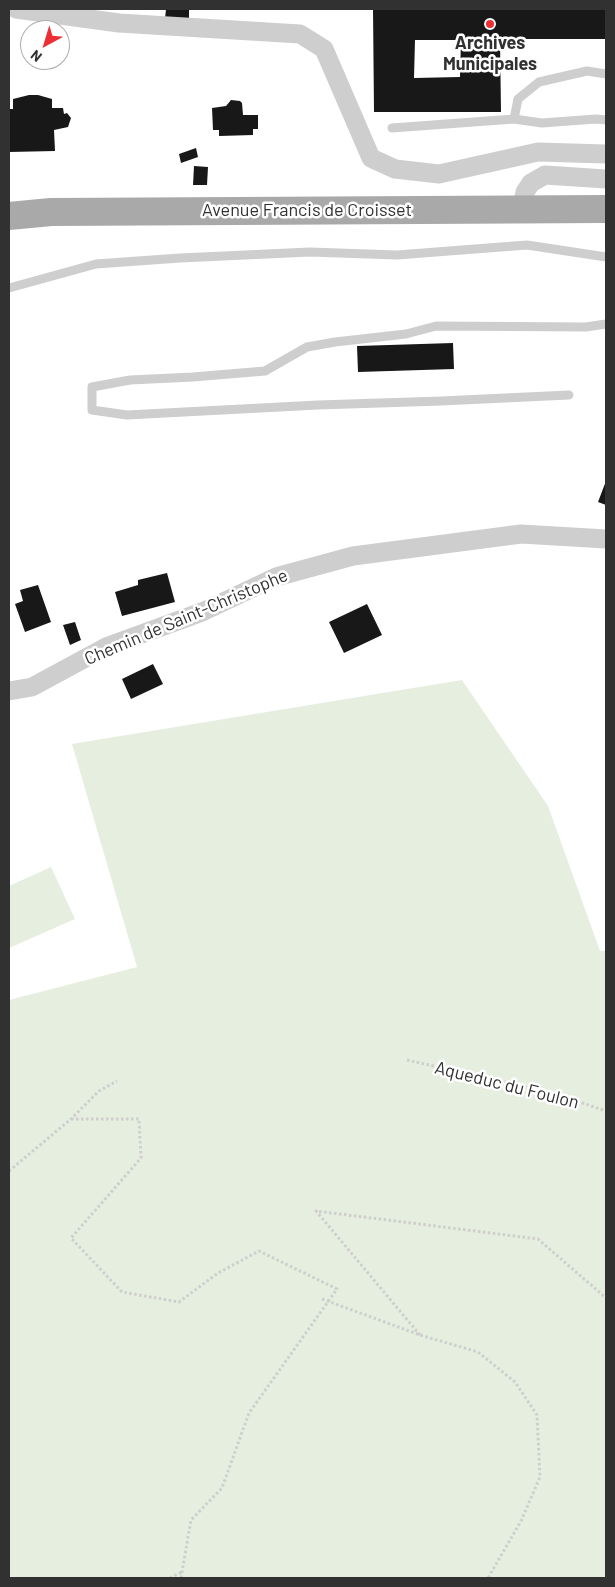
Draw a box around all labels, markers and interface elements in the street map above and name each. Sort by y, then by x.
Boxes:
marker: Archives Municipales [484,18,496,30]
north arrow [20,20,70,70]
place label: Archives Municipales [443,32,537,74]
text: N [27,47,45,66]
street label: Avenue Francis de Croisset [202,199,412,221]
street label: Chemin de Saint-Christophe [81,564,291,670]
street label: Aqueduc du Foulon [433,1057,581,1113]

